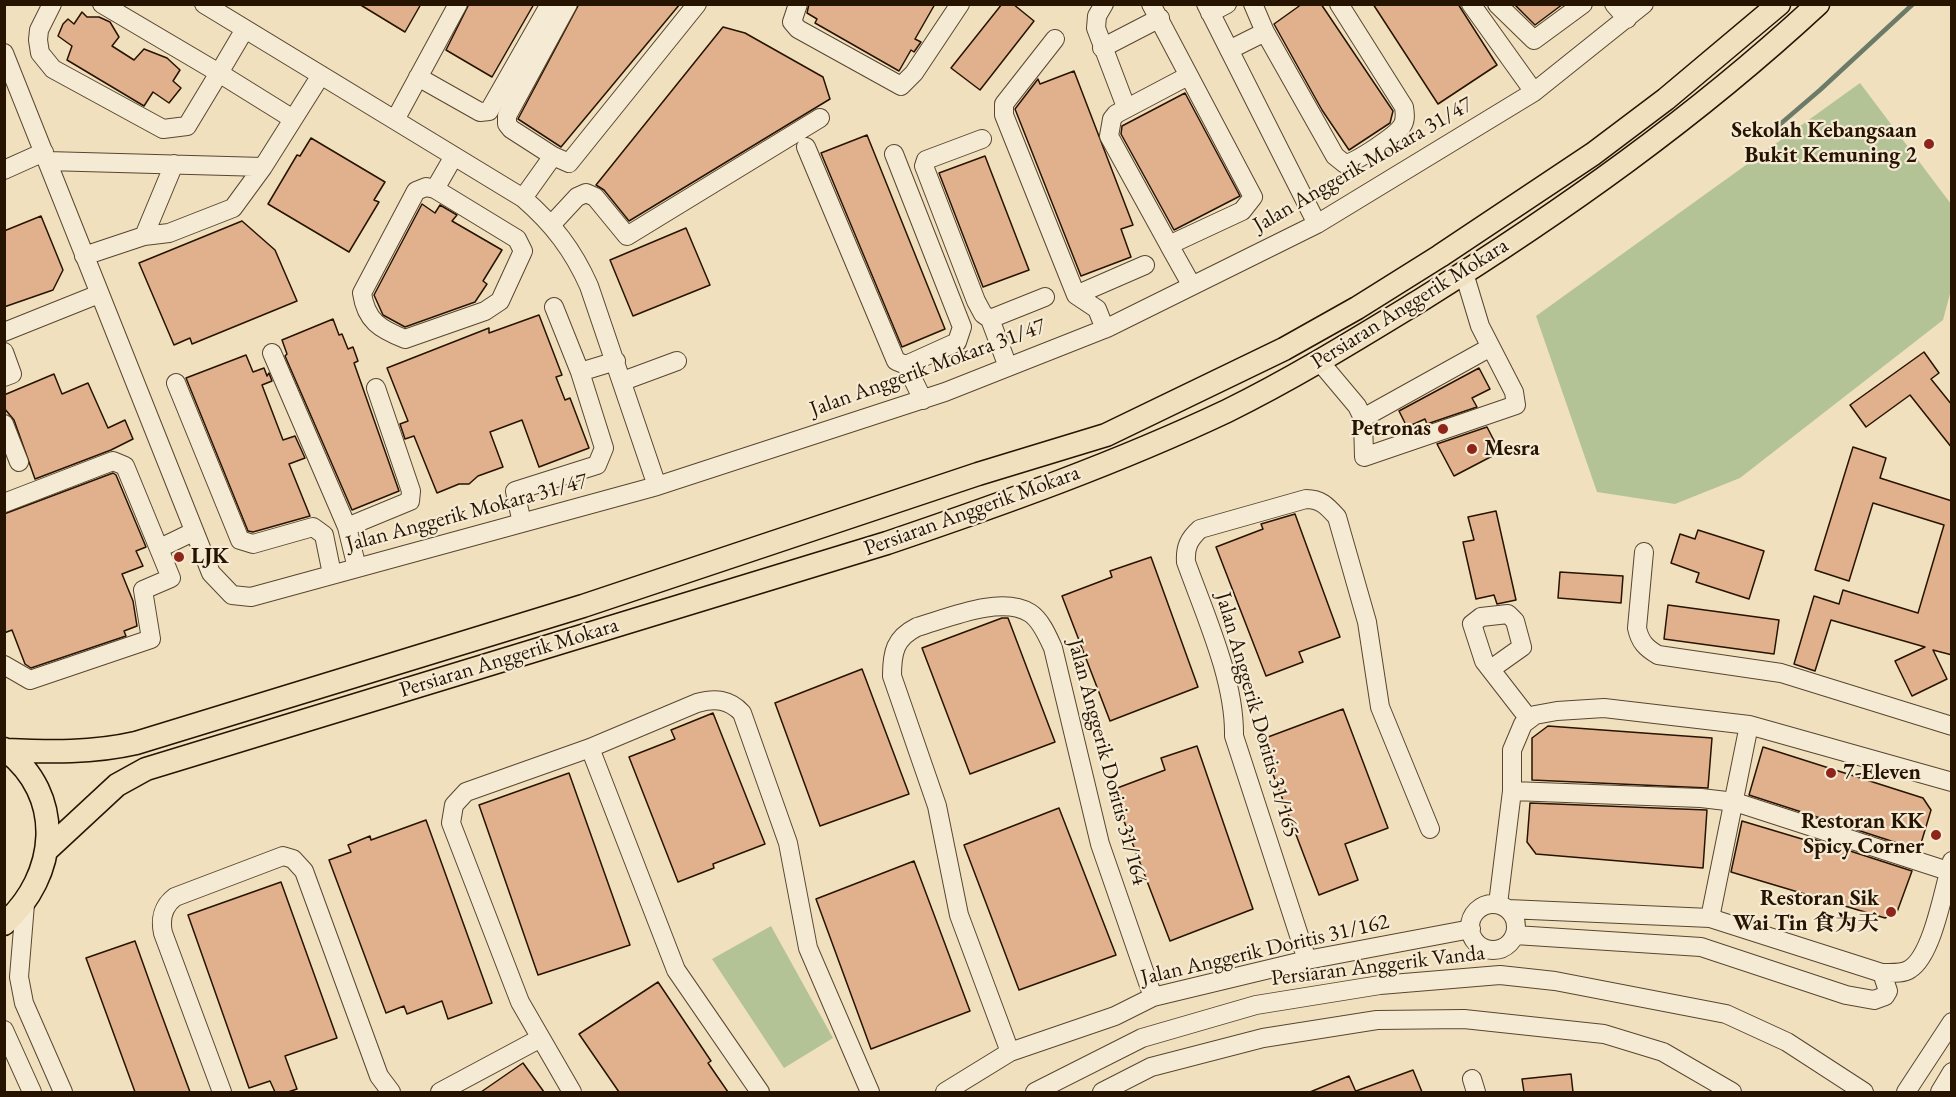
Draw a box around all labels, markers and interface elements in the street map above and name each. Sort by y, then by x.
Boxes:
street label: Jalan Anggerik Mokara 31/47 [1249,91,1477,239]
place label: Sekolah Kebangsaan Bukit Kemuning 2 [1731,118,1917,170]
marker: Sekolah Kebangsaan Bukit Kemuning 2 [1922,137,1936,151]
street label: Persiaran Anggerik Mokara [1307,233,1513,375]
street label: Jalan Anggerik Mokara 31/47 [807,313,1049,423]
place label: Petronas [1351,416,1431,442]
marker: Petronas [1436,422,1450,436]
place label: Mesra [1484,436,1540,462]
marker: Mesra [1465,442,1479,456]
street label: Persiaran Anggerik Mokara [861,460,1083,562]
street label: Jalan Anggerik Mokara 31/47 [343,468,591,558]
place label: LJK [191,544,229,570]
marker: LJK [172,550,186,564]
street label: Jalan Anggerik Doritis 31/165 [1209,589,1305,841]
street label: Persiaran Anggerik Mokara [396,612,622,704]
street label: Jalan Anggerik Doritis 31/164 [1061,636,1153,888]
place label: 7-Eleven [1843,760,1921,786]
marker: 7-Eleven [1824,766,1838,780]
place label: Restoran KK Spicy Corner [1801,809,1924,860]
marker: Restoran KK Spicy Corner [1929,828,1943,842]
place label: Restoran Sik Wai Tin 食为天 [1733,886,1879,938]
marker: Restoran Sik Wai Tin 食为天 [1884,905,1898,919]
street label: Jalan Anggerik Doritis 31/162 [1138,909,1392,991]
street label: Persiaran Anggerik Vanda [1270,940,1486,992]

